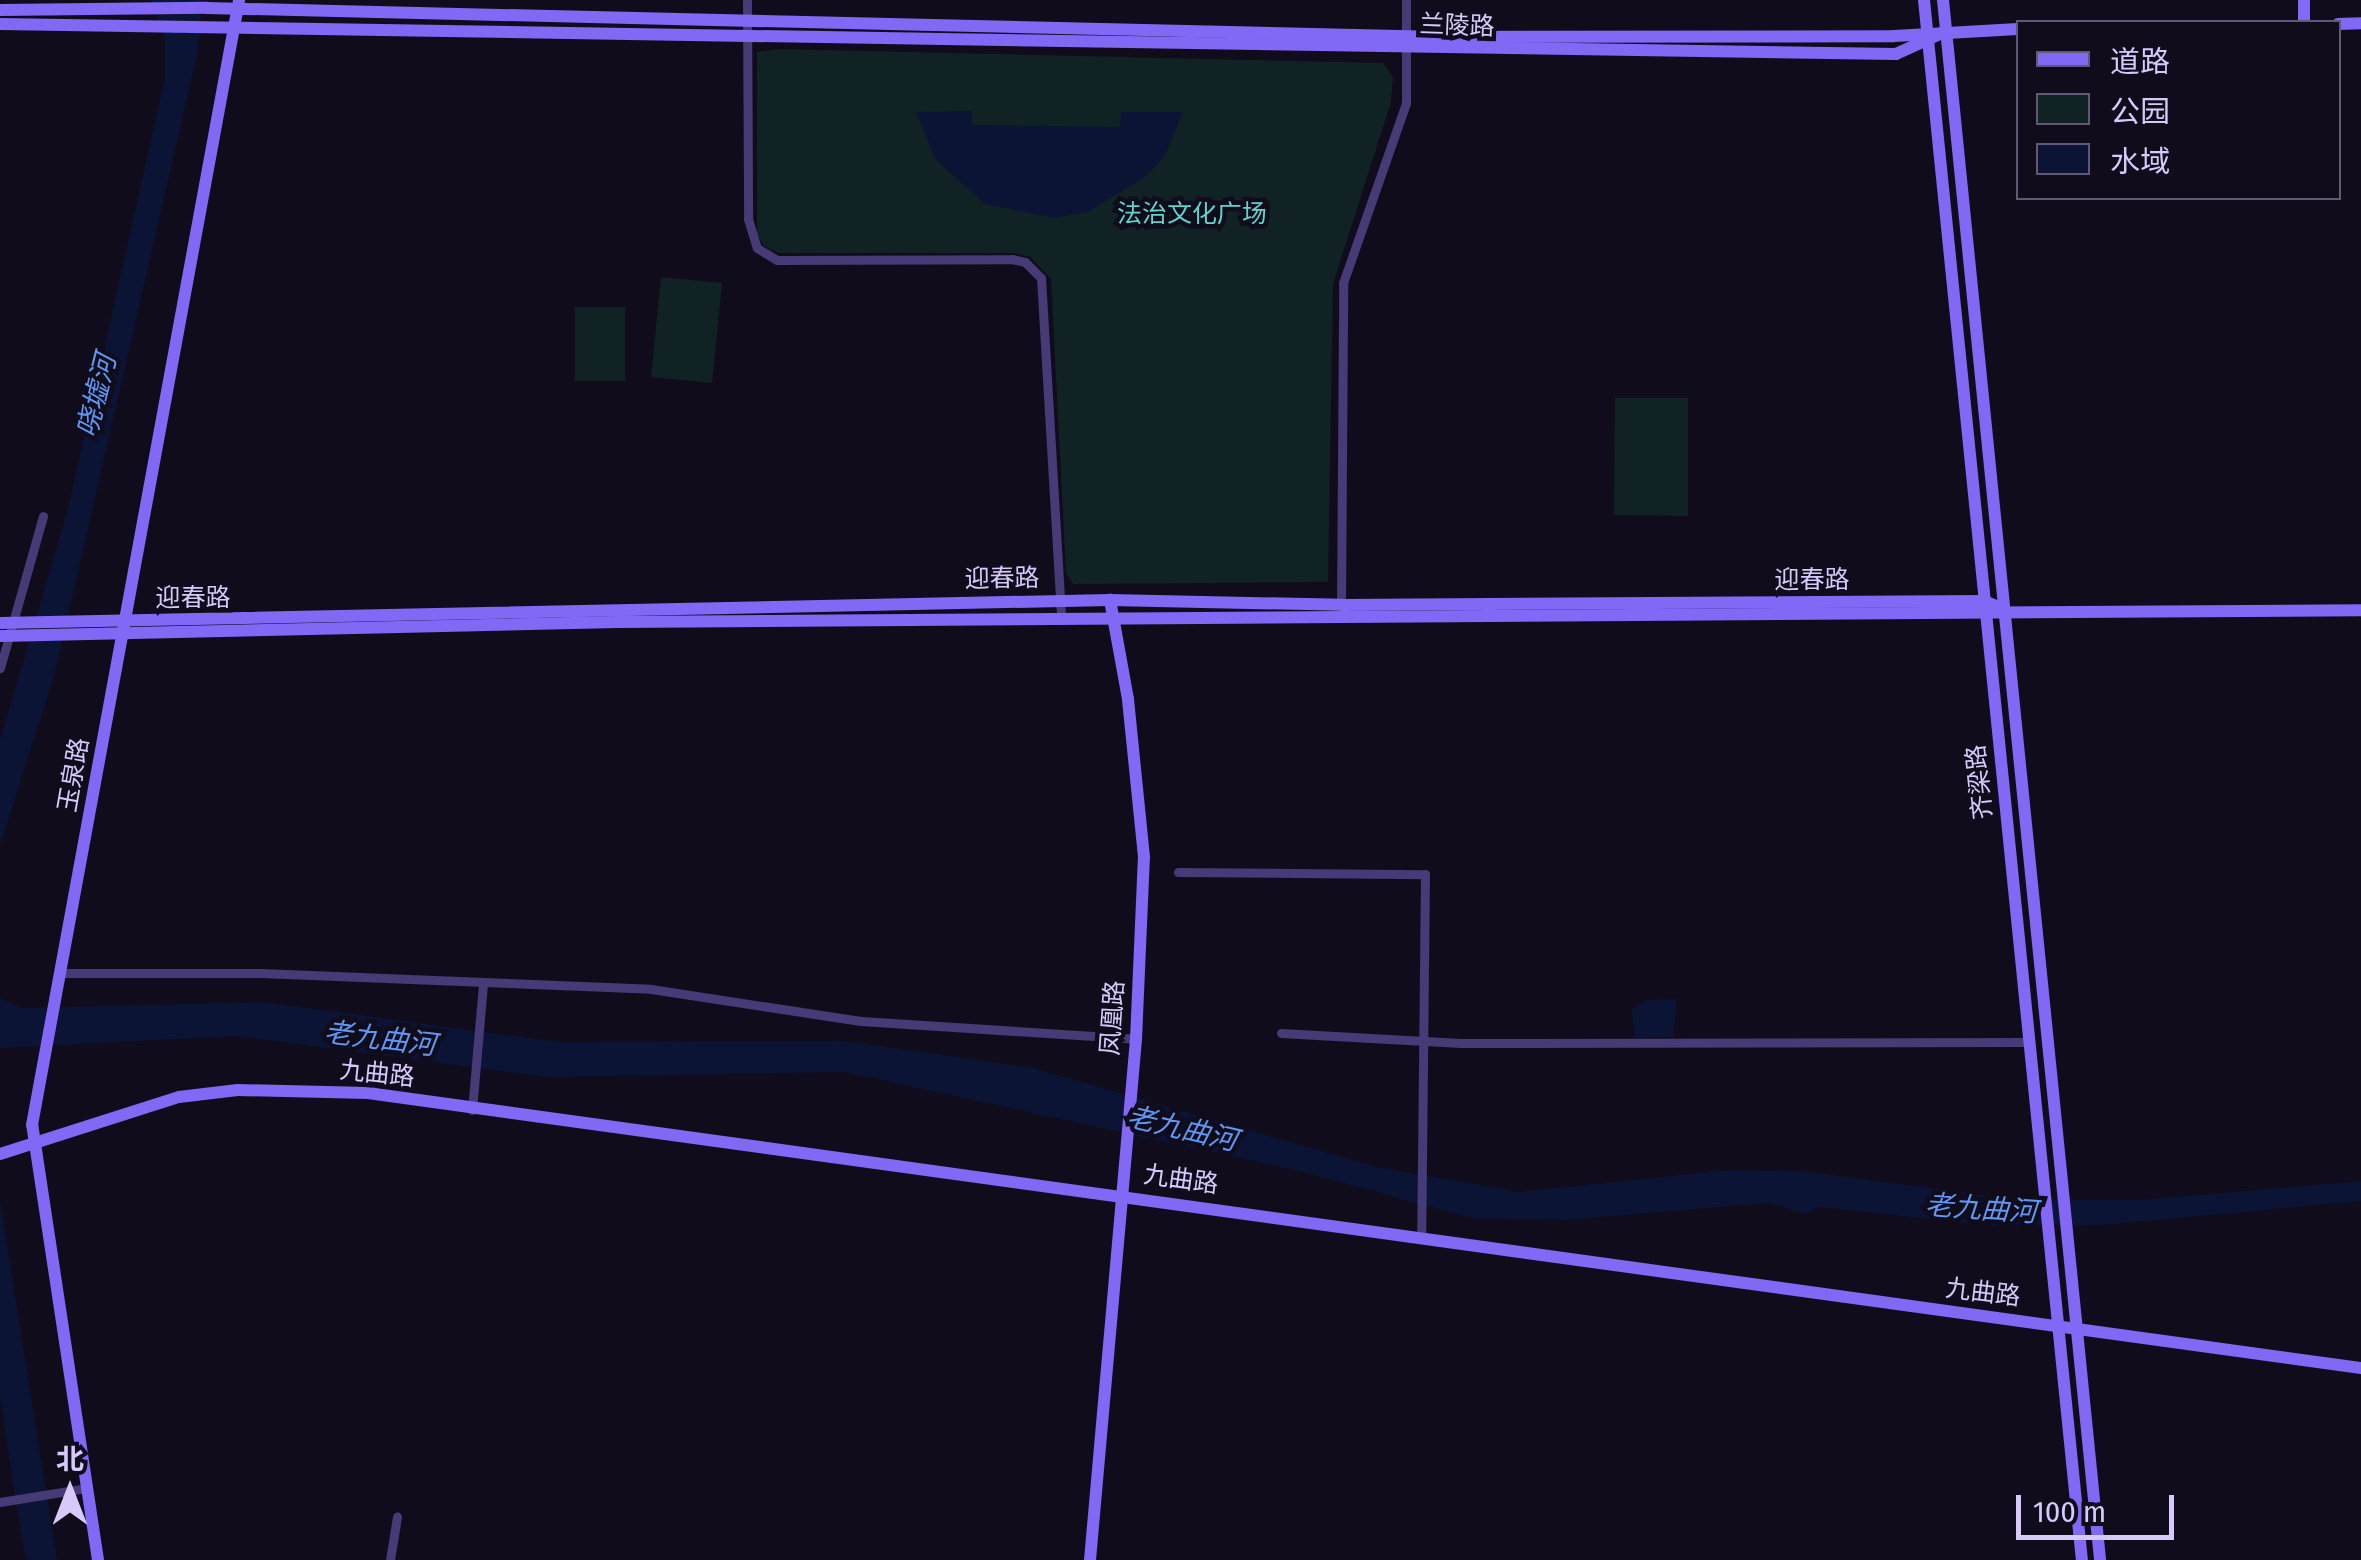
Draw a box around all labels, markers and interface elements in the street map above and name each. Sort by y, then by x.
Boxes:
street label: 兰陵路 [1419,10,1495,42]
legend [2016,20,2341,200]
text: 道路 [2110,44,2170,80]
text: 公园 [2110,94,2170,130]
text: 水域 [2110,144,2170,180]
park label: 法治文化广场 [1117,199,1267,229]
water label: 哓墟河 [71,351,123,441]
street label: 迎春路 [964,563,1040,595]
street label: 迎春路 [1775,565,1849,595]
street label: 迎春路 [156,583,230,613]
street label: 玉泉路 [53,735,95,815]
street label: 齐梁路 [1961,743,1999,821]
street label: 凤凰路 [1095,980,1131,1056]
water label: 老九曲河 [322,1016,438,1062]
street label: 九曲路 [338,1055,416,1093]
water label: 老九曲河 [1124,1100,1240,1158]
street label: 九曲路 [1142,1160,1220,1200]
water label: 老九曲河 [1924,1188,2038,1230]
street label: 九曲路 [1944,1274,2022,1312]
north arrow [20,1440,120,1540]
text: 北 [56,1443,84,1476]
scale bar [2021,1475,2178,1537]
text: 100 m [2033,1494,2106,1530]

